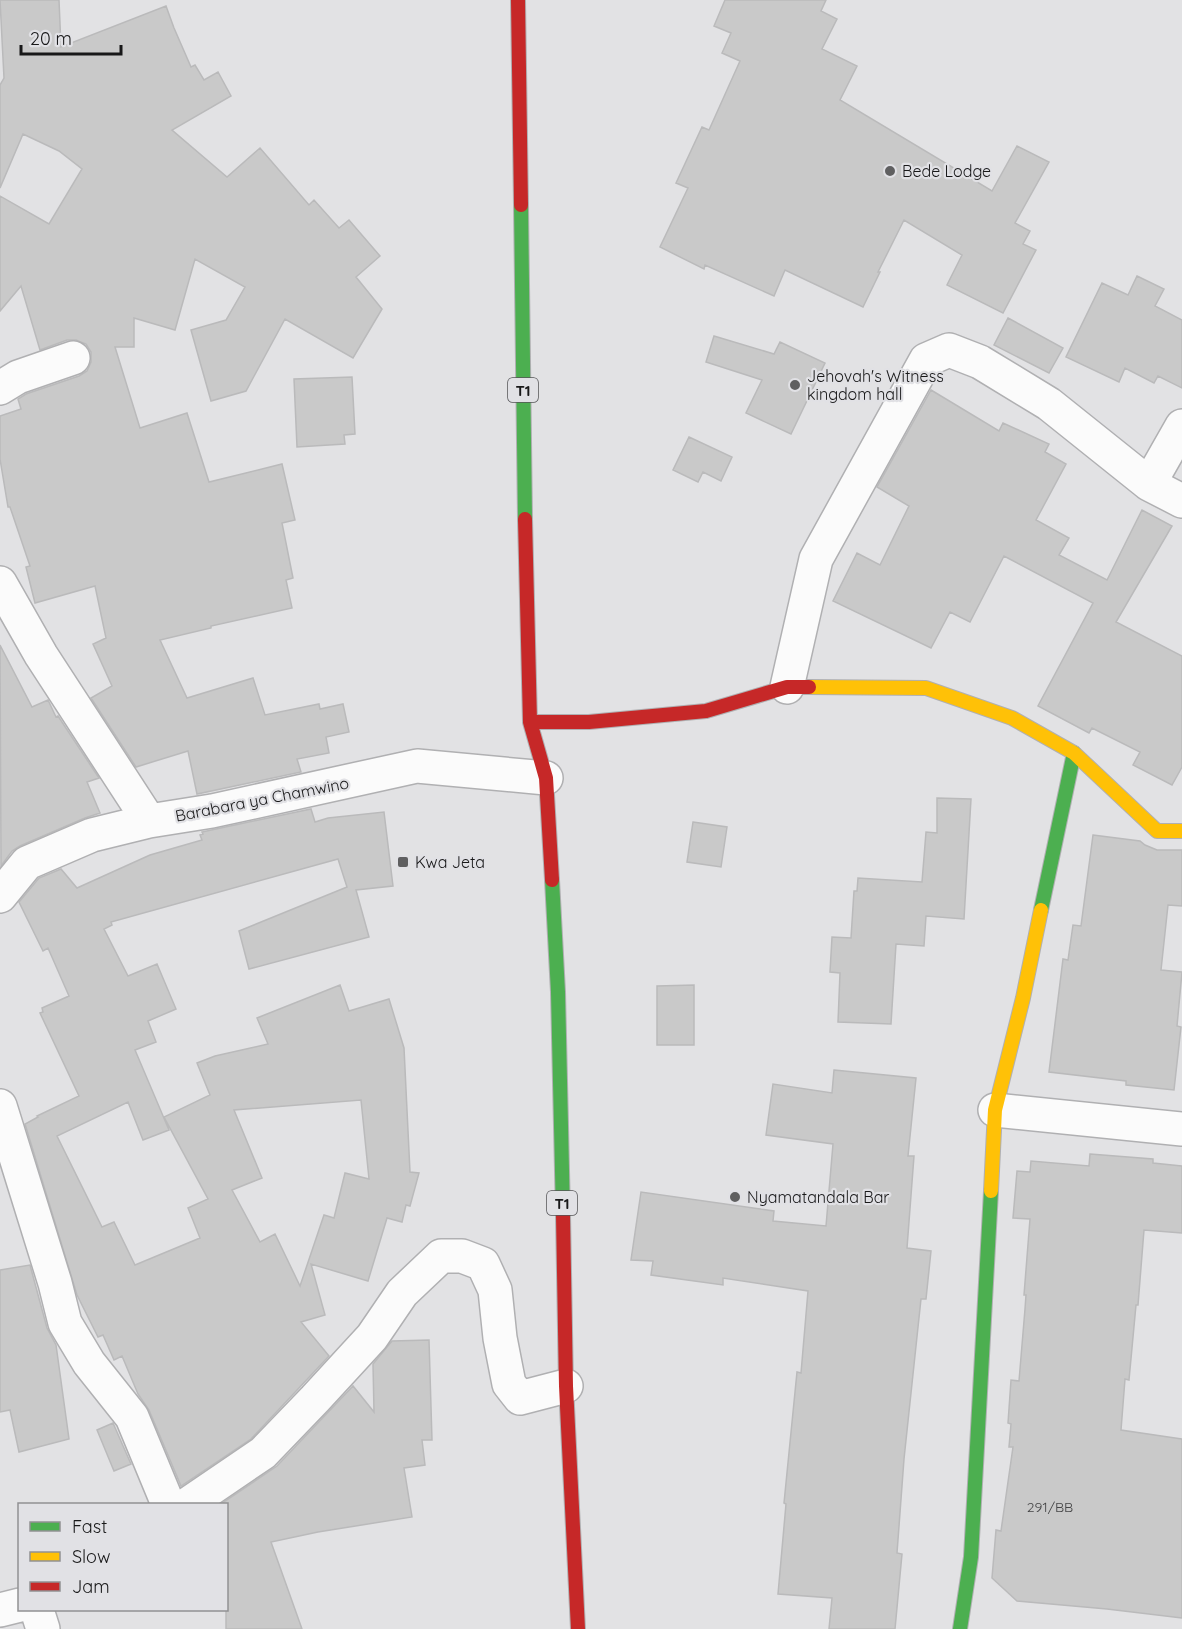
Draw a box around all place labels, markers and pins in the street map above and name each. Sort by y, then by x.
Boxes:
place label: Bede Lodge [902,161,991,181]
marker: Bede Lodge [883,164,897,178]
place label: Jehovah's Witness kingdom hall [807,366,944,404]
marker: Jehovah's Witness kingdom hall [788,378,802,392]
place label: Kwa Jeta [415,852,485,872]
marker: Kwa Jeta [396,855,410,869]
place label: Nyamatandala Bar [747,1187,890,1207]
marker: Nyamatandala Bar [728,1190,742,1204]

